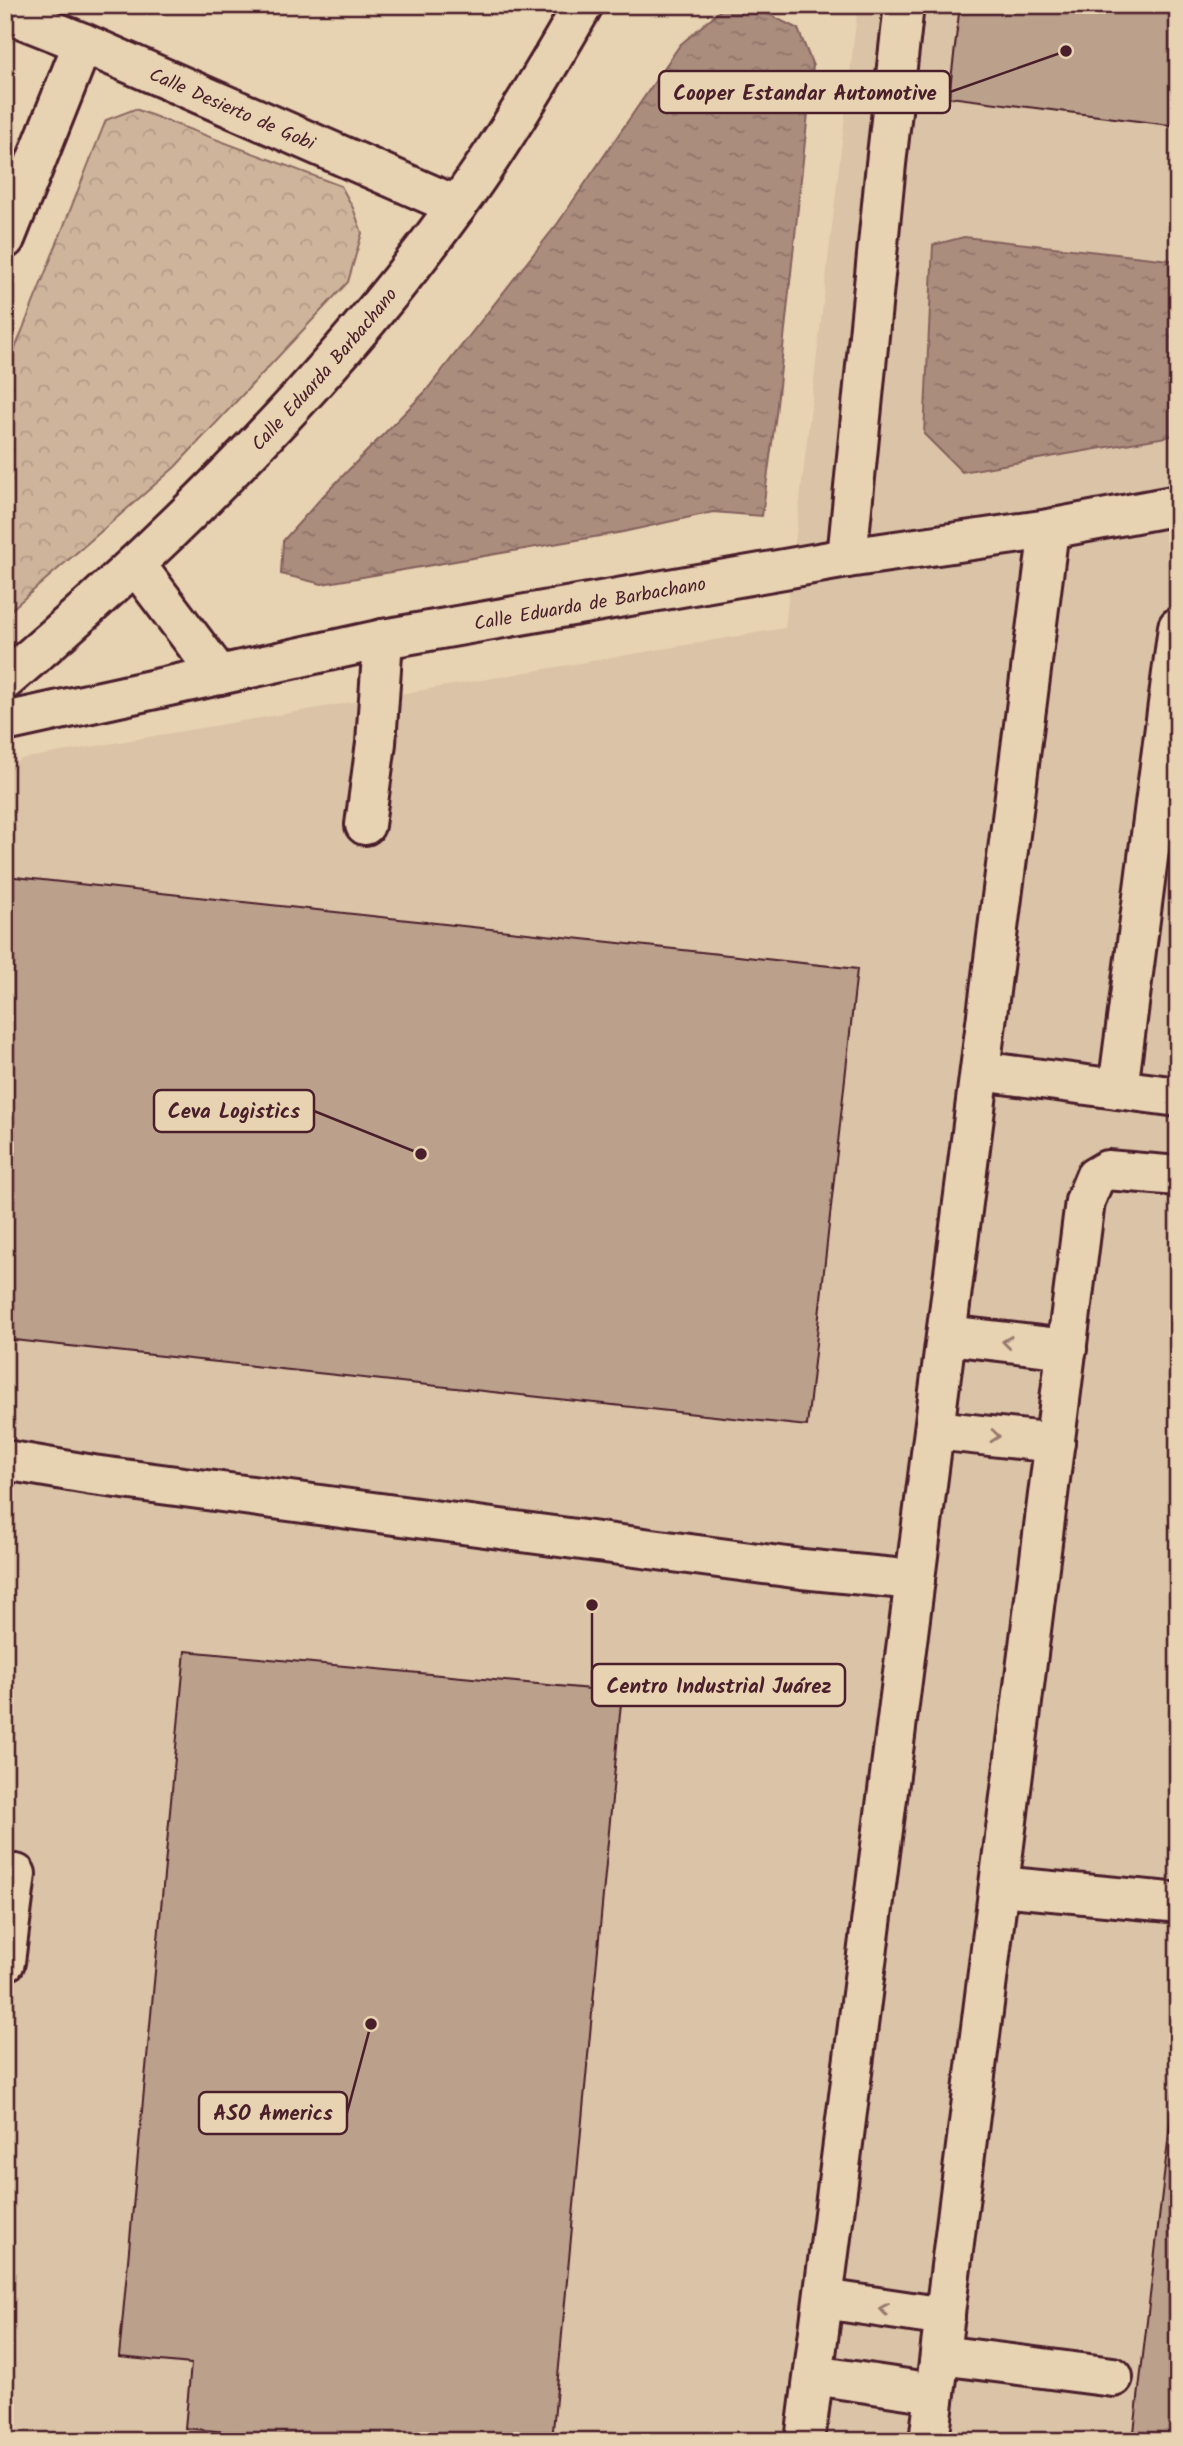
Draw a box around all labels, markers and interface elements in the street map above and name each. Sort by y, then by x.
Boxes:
street label: Calle Desierto de Gobi [144,61,321,160]
callout: Cooper Estandar Automotive [659,71,950,113]
text: Cooper Estandar Automotive [673,78,937,111]
street label: Calle Eduarda Barbachano [245,282,406,459]
street label: Calle Eduarda de Barbachano [472,570,709,640]
callout: Ceva Logistics [154,1090,314,1132]
text: Ceva Logistics [168,1096,300,1129]
one-way arrow [1001,1335,1012,1350]
one-way arrow [990,1428,1001,1443]
callout: Centro Industrial Juárez [592,1664,845,1706]
text: Centro Industrial Juárez [606,1671,832,1704]
callout: ASO Americs [199,2092,347,2134]
text: ASO Americs [213,2098,333,2131]
one-way arrow [878,2302,890,2317]

